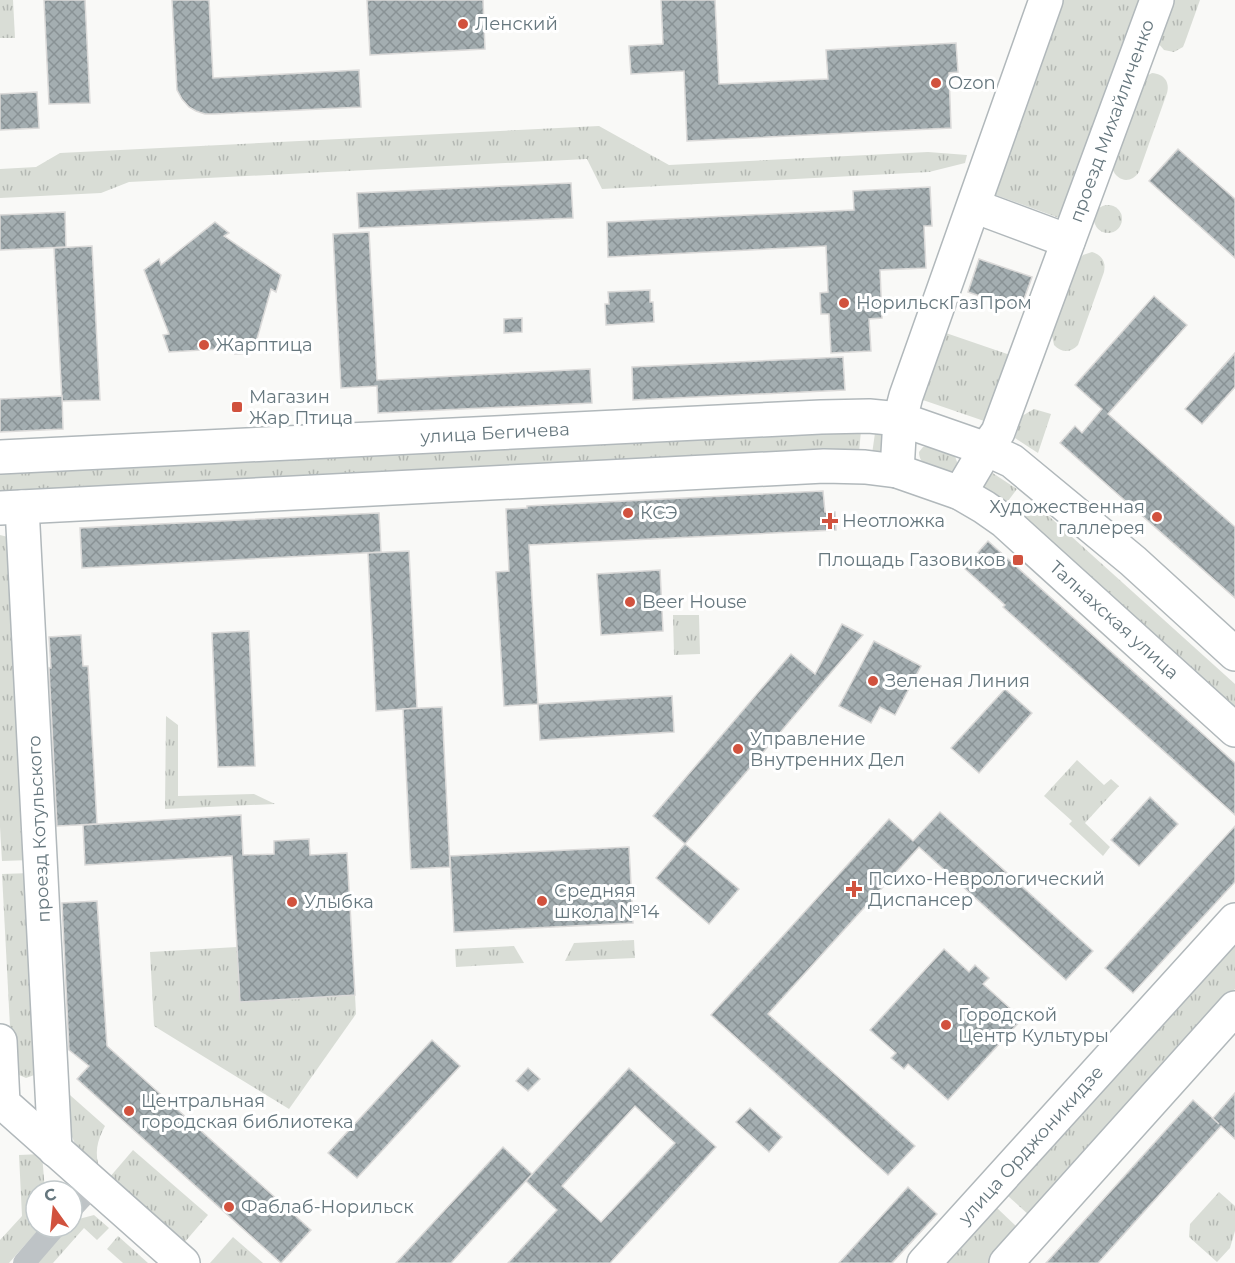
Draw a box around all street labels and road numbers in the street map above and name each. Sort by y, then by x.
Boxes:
street label: проезд Михайличенко [1065,16,1159,226]
street label: улица Бегичева [419,418,570,448]
street label: Талнахская улица [1045,556,1183,684]
street label: проезд Котульского [23,735,55,923]
street label: улица Орджоникидзе [953,1061,1108,1230]

